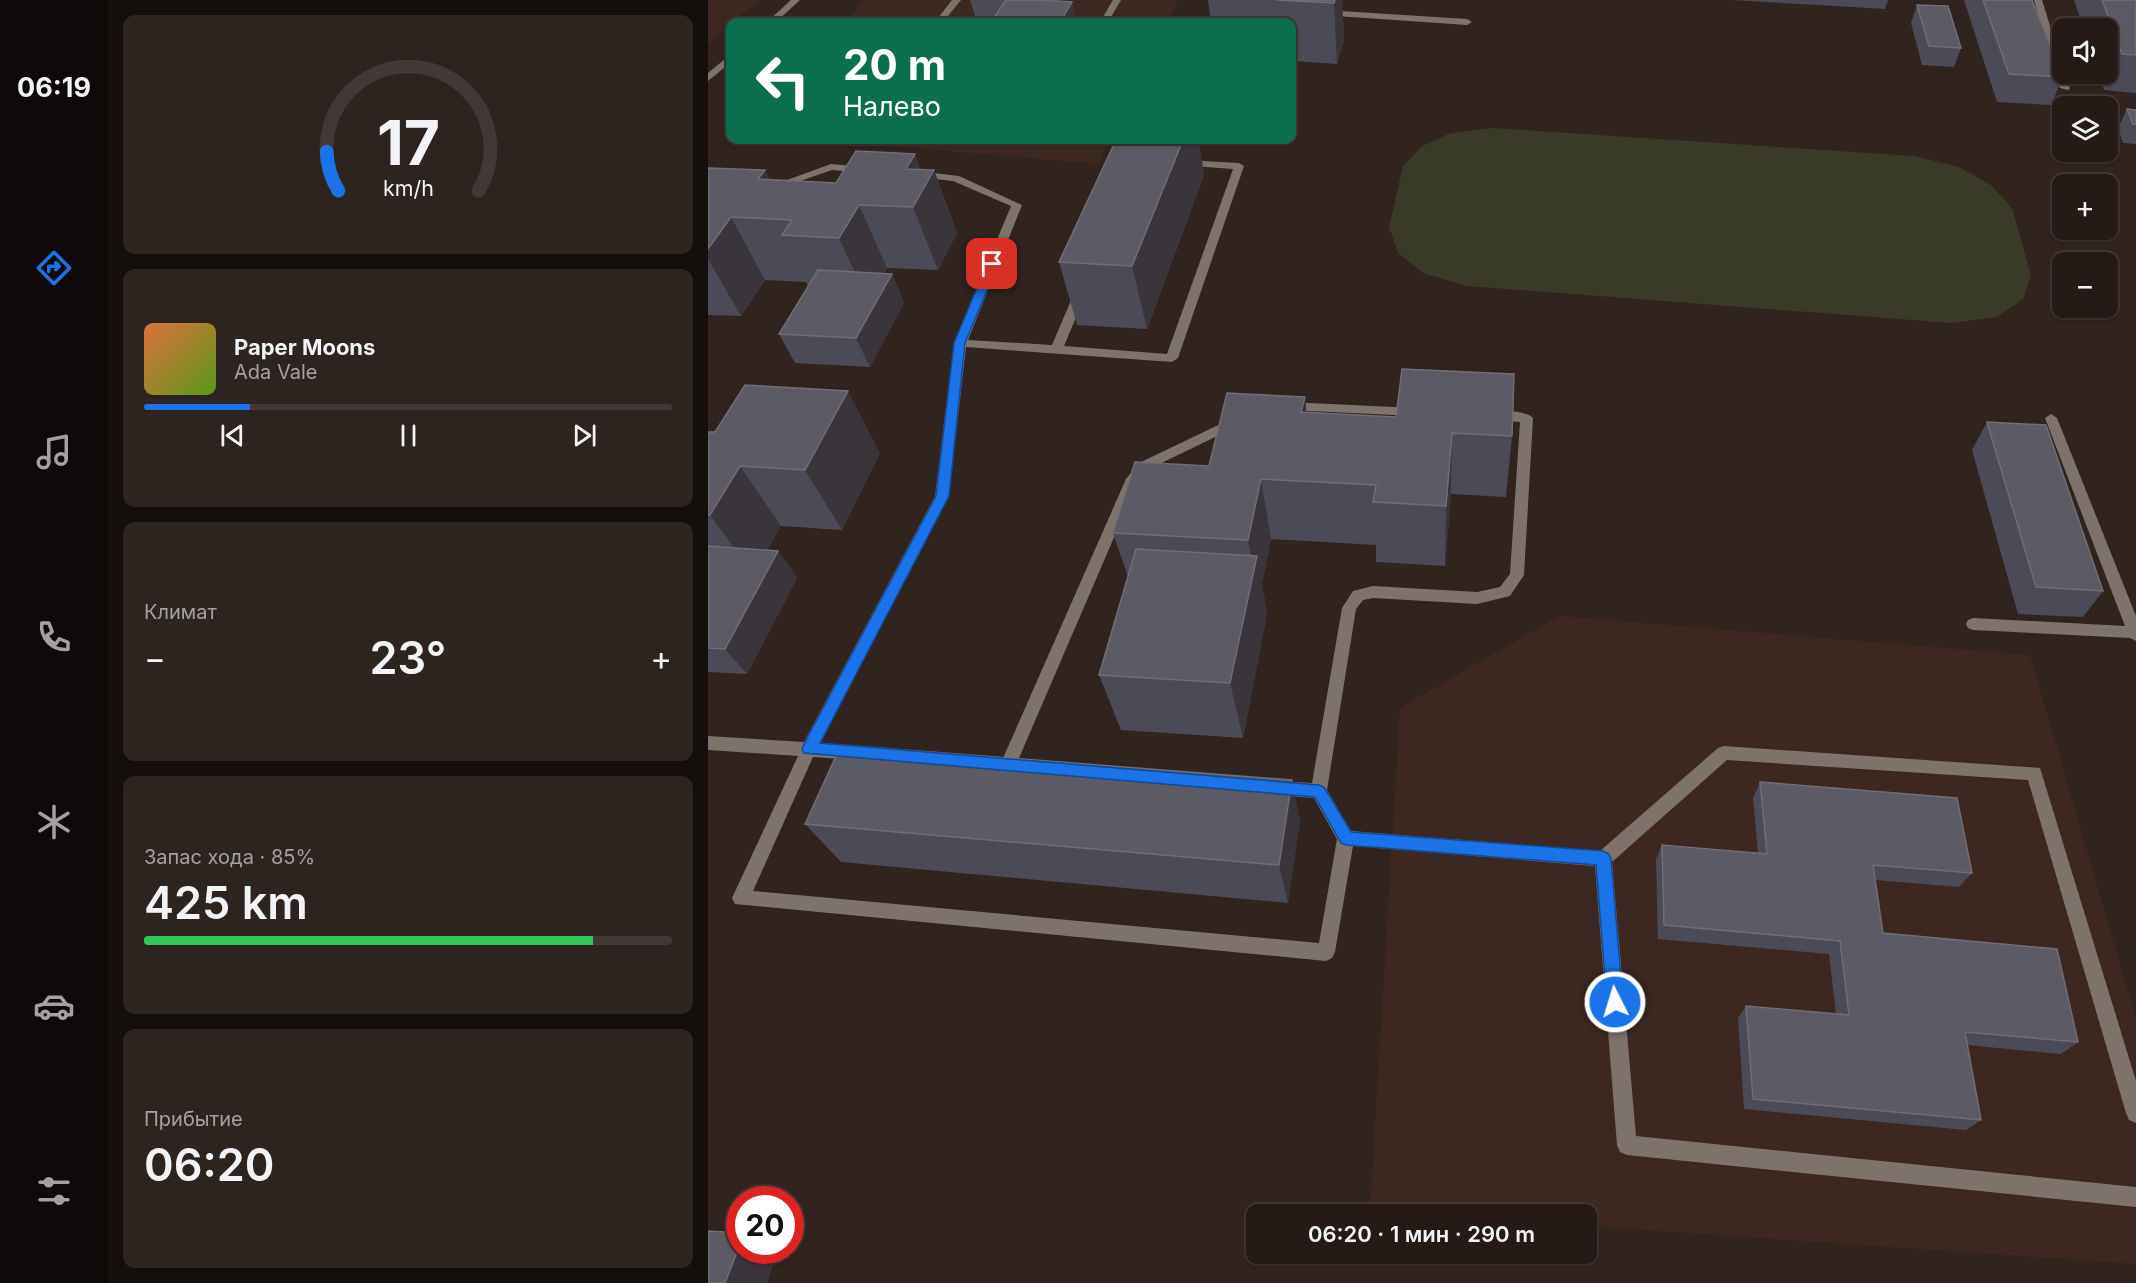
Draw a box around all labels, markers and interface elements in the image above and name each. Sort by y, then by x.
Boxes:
map controls [2052,18,2118,318]
button: sound [2052,18,2118,84]
text: 20 m [843,39,946,90]
icon: left [744,42,822,120]
text: 06:19 [17,71,91,104]
text: Налево [843,90,941,123]
button: layers [2052,96,2118,162]
text: 17 [376,105,440,180]
button: + [2052,174,2118,240]
text: km/h [383,176,433,202]
pin [966,238,1017,289]
icon: directions [33,247,75,289]
icon: arrive [975,247,1008,280]
button: − [2052,252,2118,318]
text: Paper Moons [234,334,375,360]
text: Ada Vale [234,360,317,384]
icon: previous [216,419,249,452]
icon: pause [392,419,425,452]
icon: next [568,419,601,452]
icon: music [33,431,75,473]
text: Климат [144,600,217,624]
icon: phone [33,616,75,658]
text: 23° [370,630,446,685]
text: − [144,638,166,678]
text: + [650,638,672,678]
icon: climate [33,801,75,843]
text: Запас хода · 85% [144,845,315,869]
text: 425 km [144,875,308,930]
position arrow [1583,970,1647,1034]
icon: car [33,985,75,1027]
text: Прибытие [144,1107,243,1131]
text: 06:20 [144,1137,275,1192]
icon: filters [33,1170,75,1212]
speed limit sign: 20 [726,1186,804,1264]
text: 06:20 · 1 мин · 290 m [1308,1221,1535,1247]

